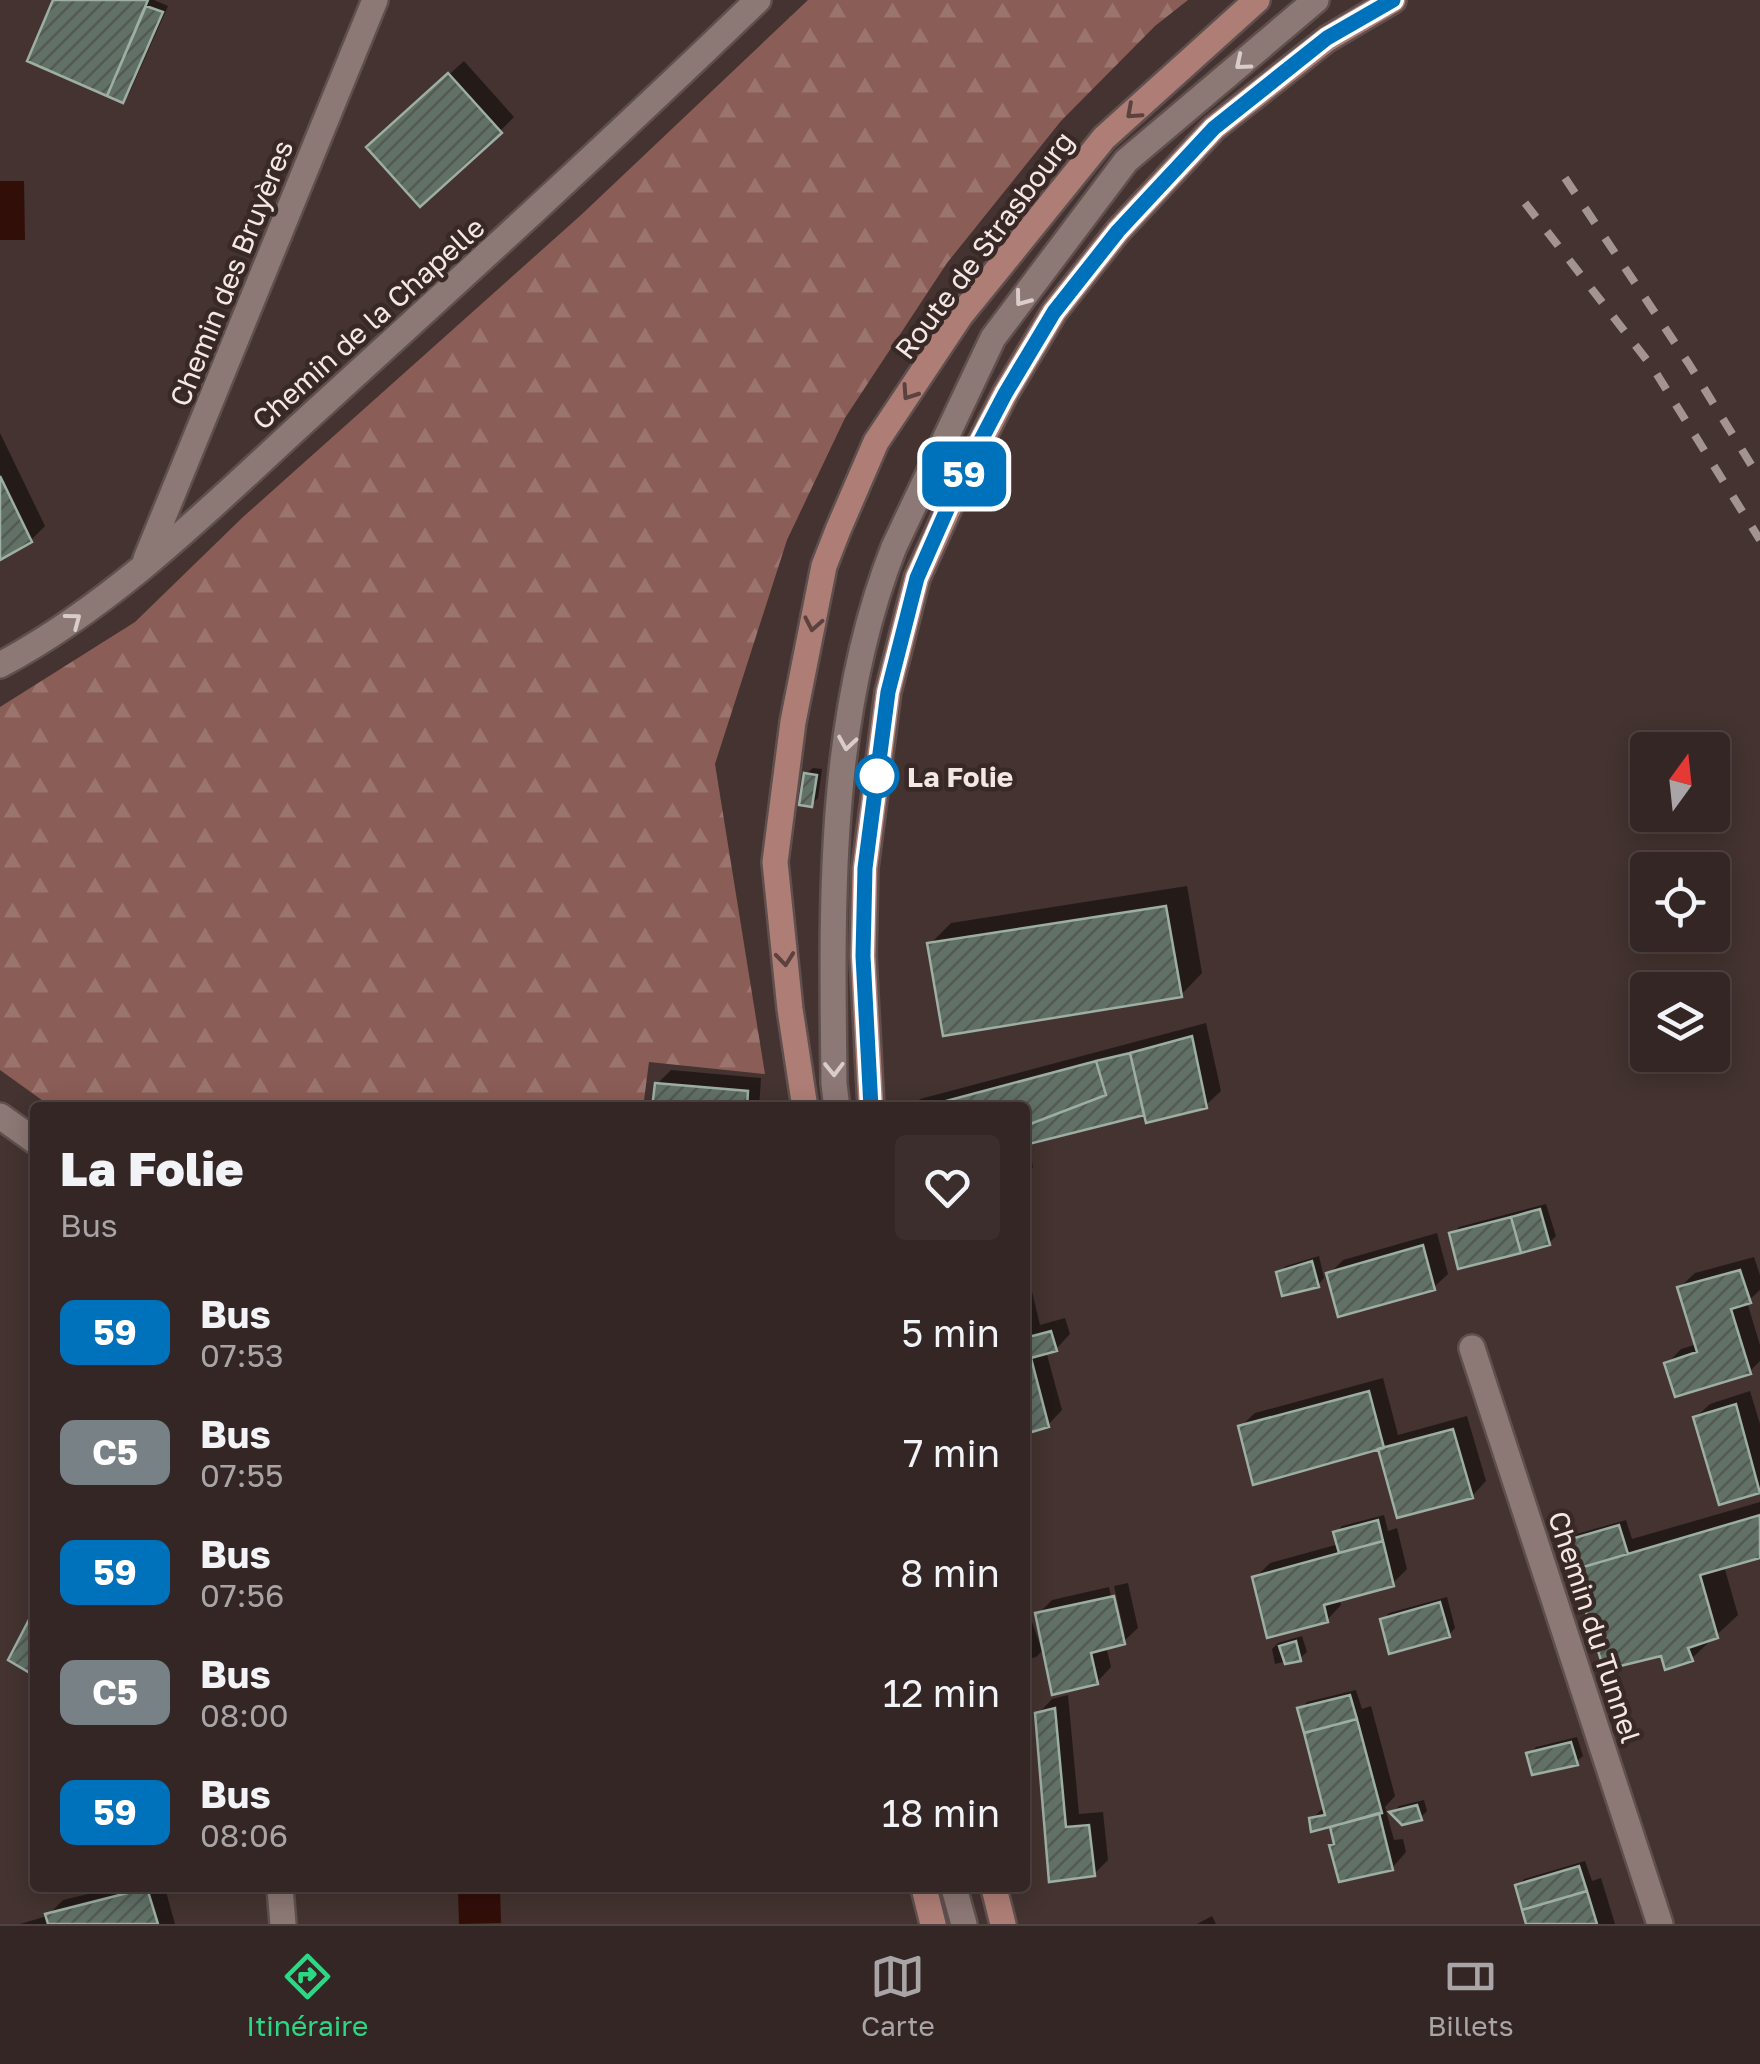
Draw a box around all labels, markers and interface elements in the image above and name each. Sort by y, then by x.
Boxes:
one-way arrow [1235,51,1253,69]
one-way arrow [1126,100,1145,118]
street label: Route de Strasbourg [888,125,1080,365]
street label: Chemin des Bruyères [163,135,299,411]
street label: Chemin de la Chapelle [245,210,491,436]
one-way arrow [1016,288,1033,306]
one-way arrow [903,382,921,401]
line badge: 59 [919,442,1009,506]
text: 59 [942,453,986,495]
one-way arrow [63,615,81,632]
one-way arrow [803,615,824,632]
north arrow [1630,732,1730,832]
map controls [1630,732,1730,1072]
one-way arrow [837,735,858,751]
marker: La Folie [856,755,898,797]
place label: La Folie [907,760,1013,793]
button: locate [1630,852,1730,952]
one-way arrow [774,951,795,967]
button: layers [1630,972,1730,1072]
one-way arrow [823,1061,844,1077]
button: heart [895,1135,1000,1240]
text: La Folie [60,1139,244,1197]
text: Bus [60,1206,118,1244]
text: Bus [200,1291,271,1336]
text: 5 min [901,1310,1000,1355]
text: 59 [93,1311,137,1353]
text: 07:53 [200,1336,284,1374]
text: Bus [200,1411,271,1456]
text: 7 min [903,1430,1000,1475]
text: C5 [92,1431,138,1473]
text: 07:55 [200,1456,284,1494]
street label: Chemin du Tunnel [1542,1507,1648,1747]
text: Bus [200,1531,271,1576]
text: 8 min [900,1550,1000,1595]
text: 59 [93,1551,137,1593]
text: 07:56 [200,1576,284,1614]
text: Bus [200,1651,271,1696]
text: 12 min [883,1670,1000,1715]
text: C5 [92,1671,138,1713]
text: 08:00 [200,1696,289,1734]
text: Bus [200,1771,271,1816]
text: 18 min [882,1790,1000,1835]
text: 59 [93,1791,137,1833]
text: 08:06 [200,1816,288,1854]
tab: Itinéraire [246,1949,368,2042]
tab: Carte [861,1949,935,2042]
tab: Billets [1427,1949,1514,2042]

